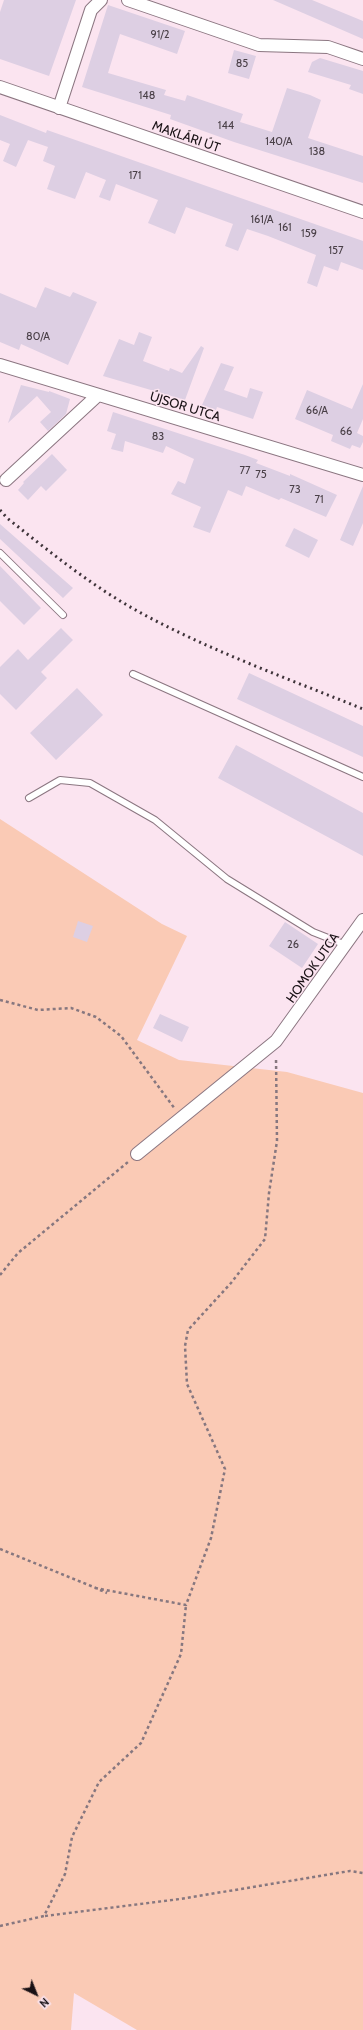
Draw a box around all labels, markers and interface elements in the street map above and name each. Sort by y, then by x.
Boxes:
house number: 91/2 [150,28,170,42]
house number: 85 [236,57,248,71]
house number: 148 [139,89,155,103]
street label: MAKLÁRI ÚT [150,118,222,156]
house number: 144 [218,119,234,133]
house number: 140/A [265,135,293,149]
house number: 138 [309,145,325,159]
house number: 171 [129,169,141,183]
house number: 161/A [250,213,274,227]
house number: 161 [278,221,292,235]
house number: 159 [301,227,317,241]
house number: 157 [328,244,344,258]
house number: 80/A [26,330,50,344]
street label: ÚJSOR UTCA [148,389,222,425]
house number: 66/A [306,404,328,418]
house number: 66 [340,425,352,439]
house number: 83 [152,430,164,444]
house number: 77 [239,464,251,478]
house number: 75 [255,468,267,482]
house number: 73 [289,483,301,497]
house number: 71 [314,493,324,507]
street label: HOMOK UTCA [283,930,343,1006]
house number: 26 [287,938,299,952]
north arrow [16,1974,56,2014]
text: N [37,1995,52,2011]

